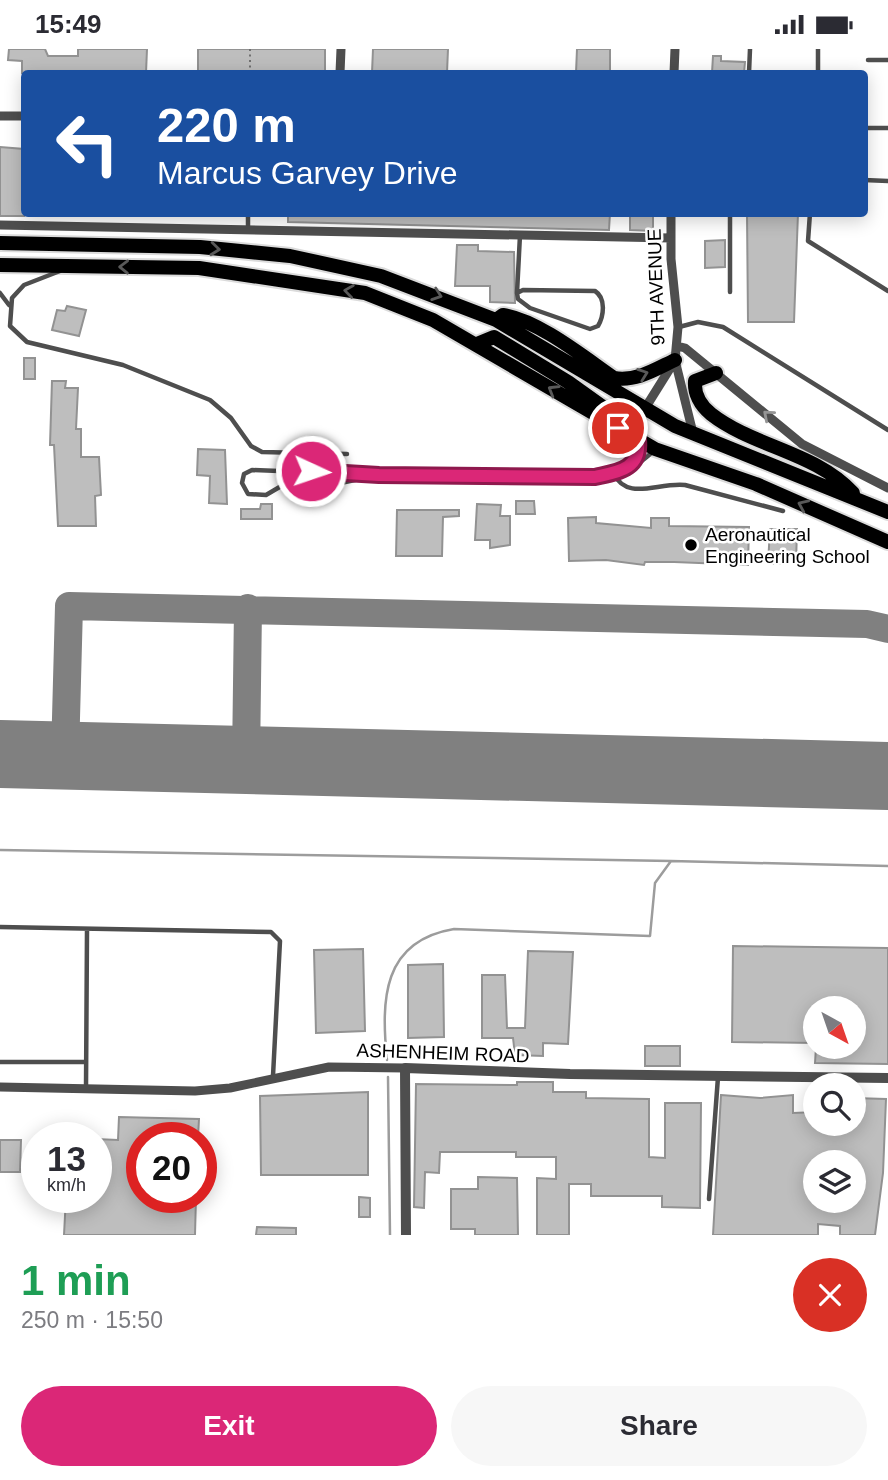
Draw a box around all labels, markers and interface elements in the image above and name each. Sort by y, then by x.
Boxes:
text: 15:49 [35,9,102,39]
icon: left [42,98,133,189]
text: 220 m [157,98,296,152]
text: Marcus Garvey Drive [157,155,458,191]
street label: 9TH AVENUE [643,228,669,346]
one-way arrow [210,241,221,256]
one-way arrow [118,259,128,275]
one-way arrow [344,283,355,298]
one-way arrow [430,287,443,301]
one-way arrow [636,368,648,382]
one-way arrow [547,386,560,399]
pin [588,398,648,458]
icon: arrive [599,409,637,447]
one-way arrow [763,411,776,423]
position arrow [274,434,348,508]
one-way arrow [798,499,810,513]
place label: Aeronautical Engineering School [705,524,870,567]
marker: Aeronautical Engineering School [683,537,699,553]
north arrow [803,996,866,1059]
map controls [803,996,866,1213]
street label: ASHENHEIM ROAD [356,1039,530,1067]
button: search [803,1073,866,1136]
speed limit sign: 20 [126,1122,217,1213]
text: 13 [47,1139,86,1178]
button: layers [803,1150,866,1213]
text: km/h [47,1175,86,1195]
text: 1 min [21,1257,131,1304]
button: close [793,1258,867,1332]
text: 250 m · 15:50 [21,1307,163,1333]
button: Exit [21,1386,437,1466]
button: Share [451,1386,867,1466]

